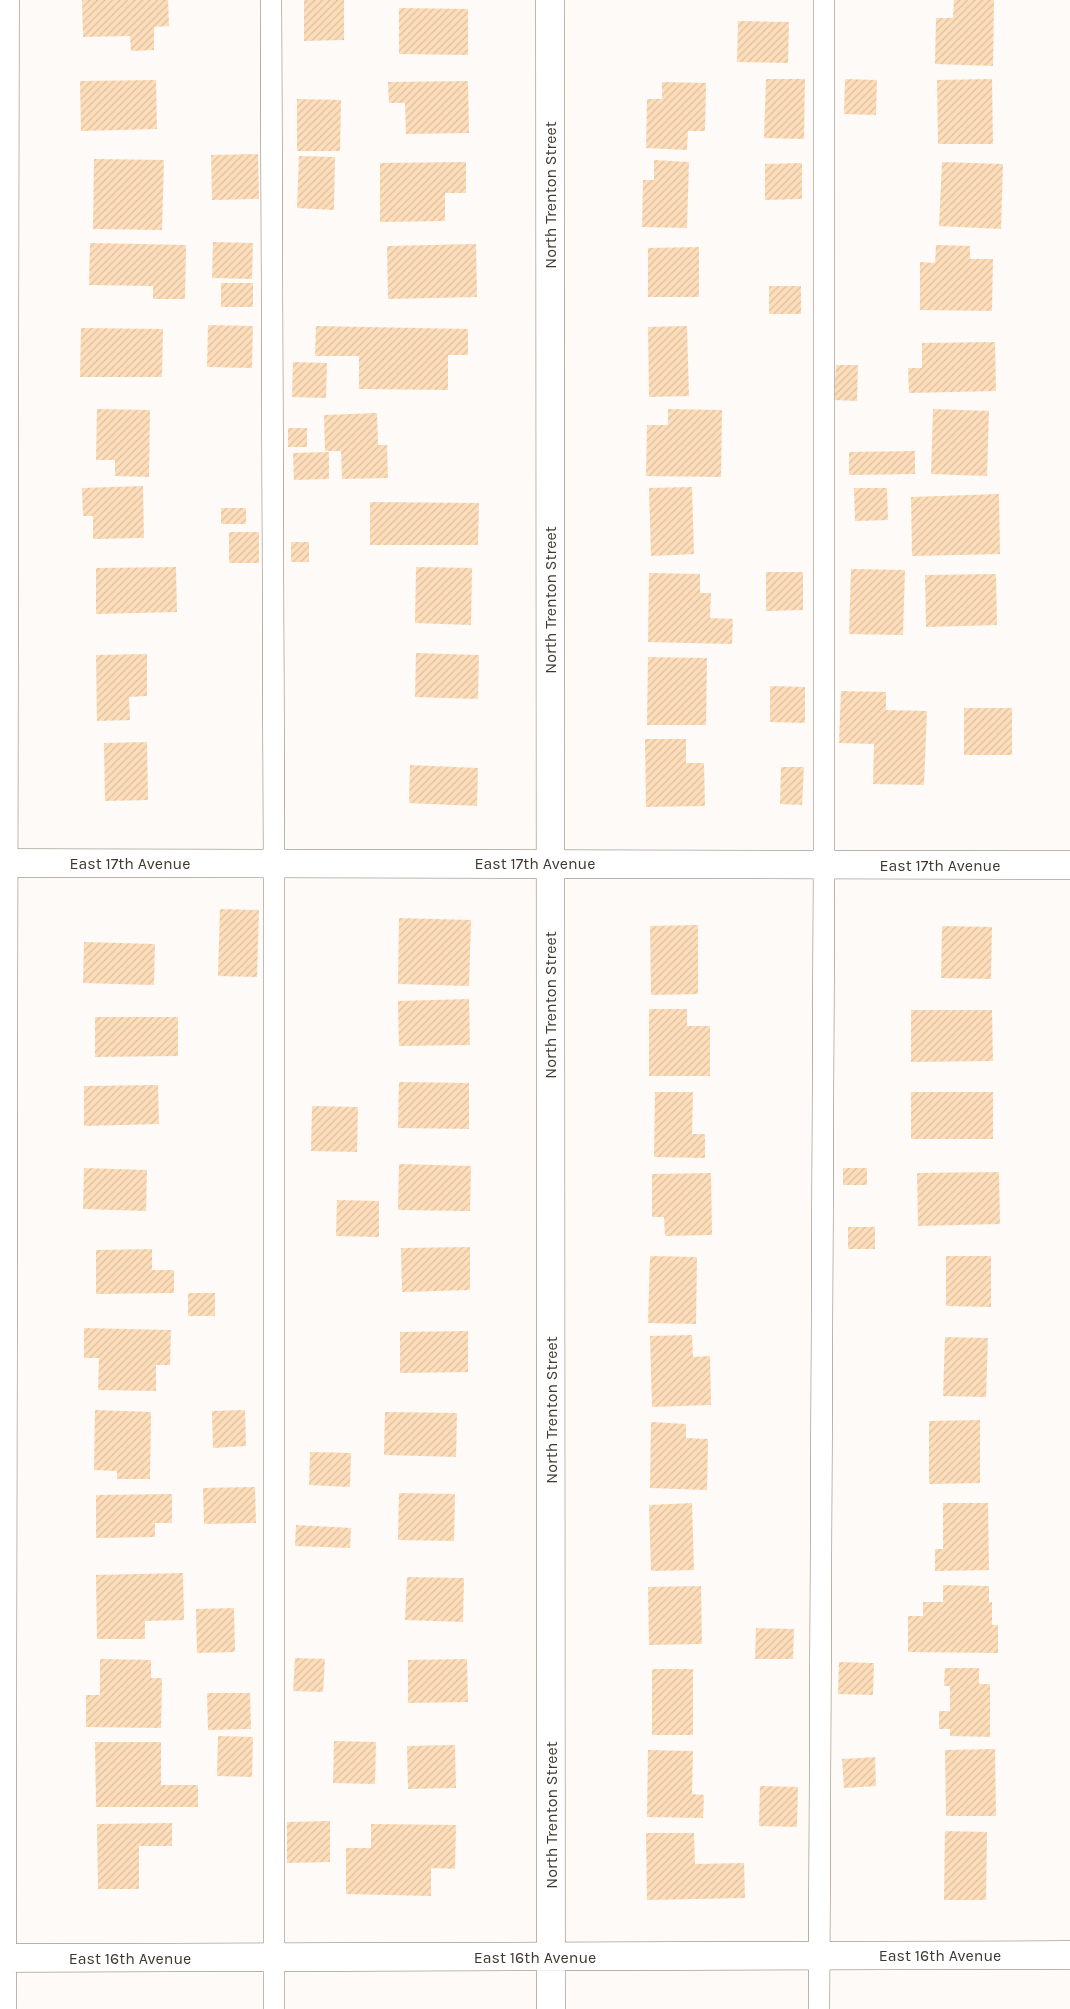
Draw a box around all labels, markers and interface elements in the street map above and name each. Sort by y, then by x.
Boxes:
street label: North Trenton Street [541,121,560,269]
street label: North Trenton Street [541,526,560,674]
street label: East 17th Avenue [70,854,190,873]
street label: East 17th Avenue [475,854,595,873]
street label: East 17th Avenue [880,856,1000,875]
street label: North Trenton Street [541,931,560,1079]
street label: North Trenton Street [542,1336,561,1484]
street label: North Trenton Street [542,1741,561,1889]
street label: East 16th Avenue [879,1946,1001,1965]
street label: East 16th Avenue [474,1948,596,1967]
street label: East 16th Avenue [69,1949,191,1968]

